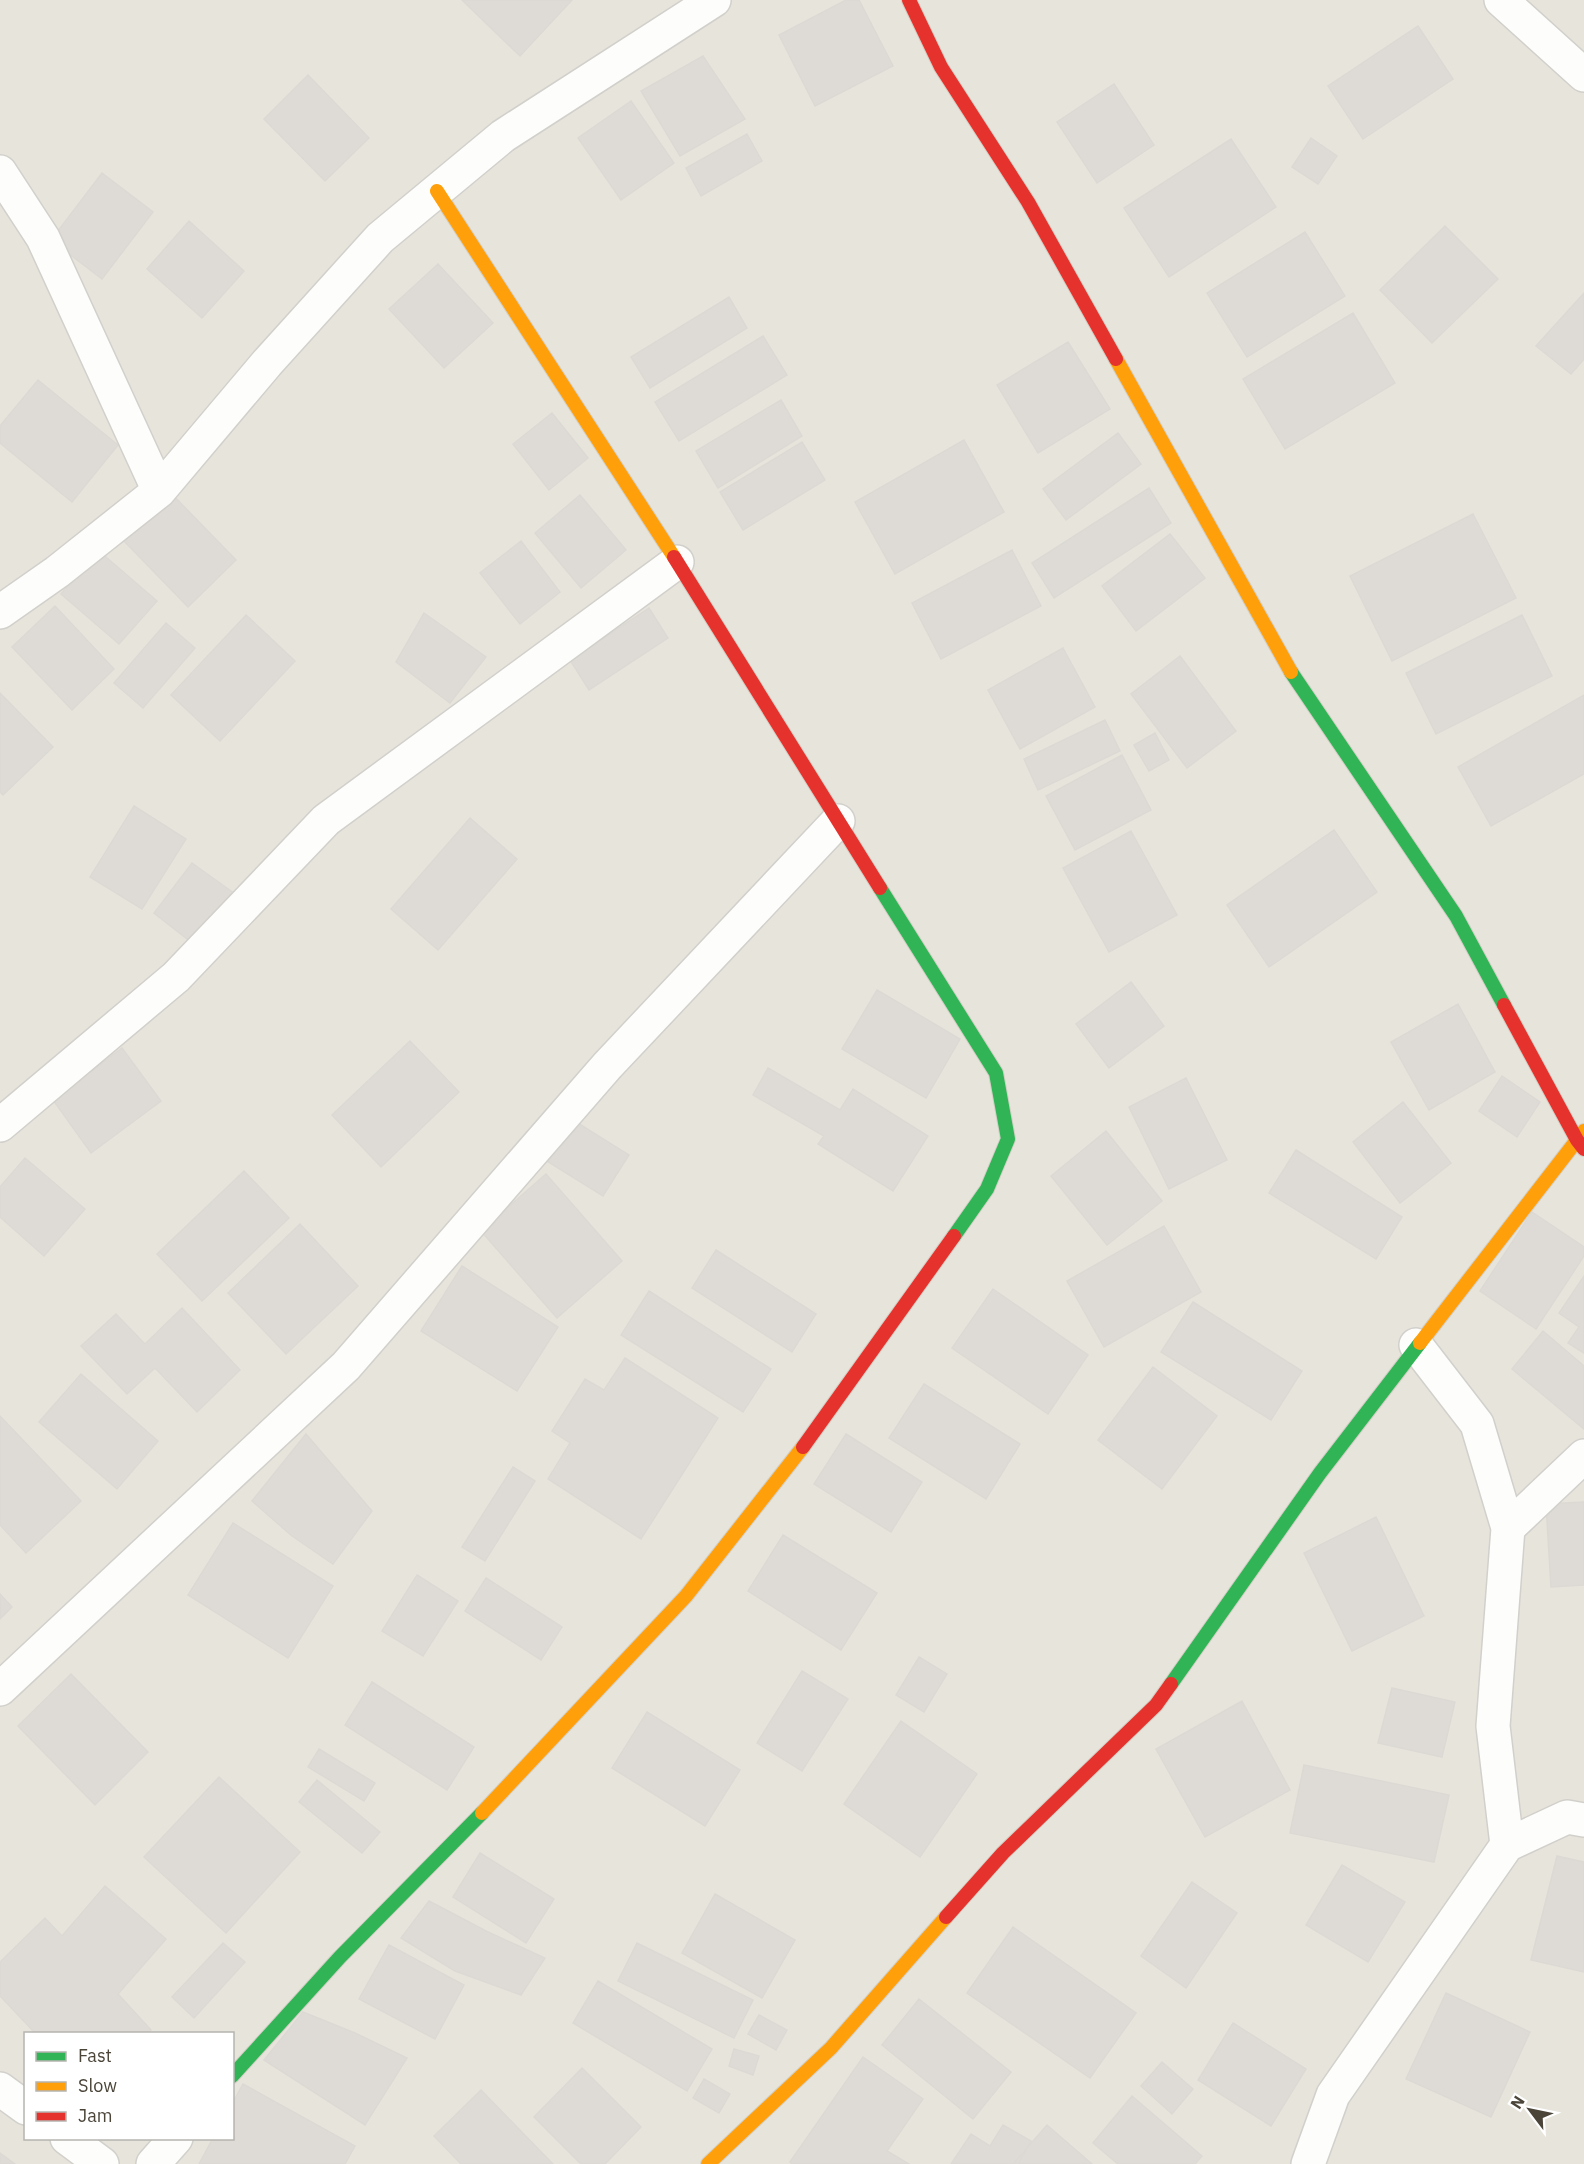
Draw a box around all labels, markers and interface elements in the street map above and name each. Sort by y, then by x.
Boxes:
legend [24,2032,234,2140]
text: Fast [78,2044,112,2067]
text: Slow [78,2074,117,2097]
north arrow [1500,2080,1560,2140]
text: N [1506,2092,1529,2112]
text: Jam [78,2104,113,2127]

